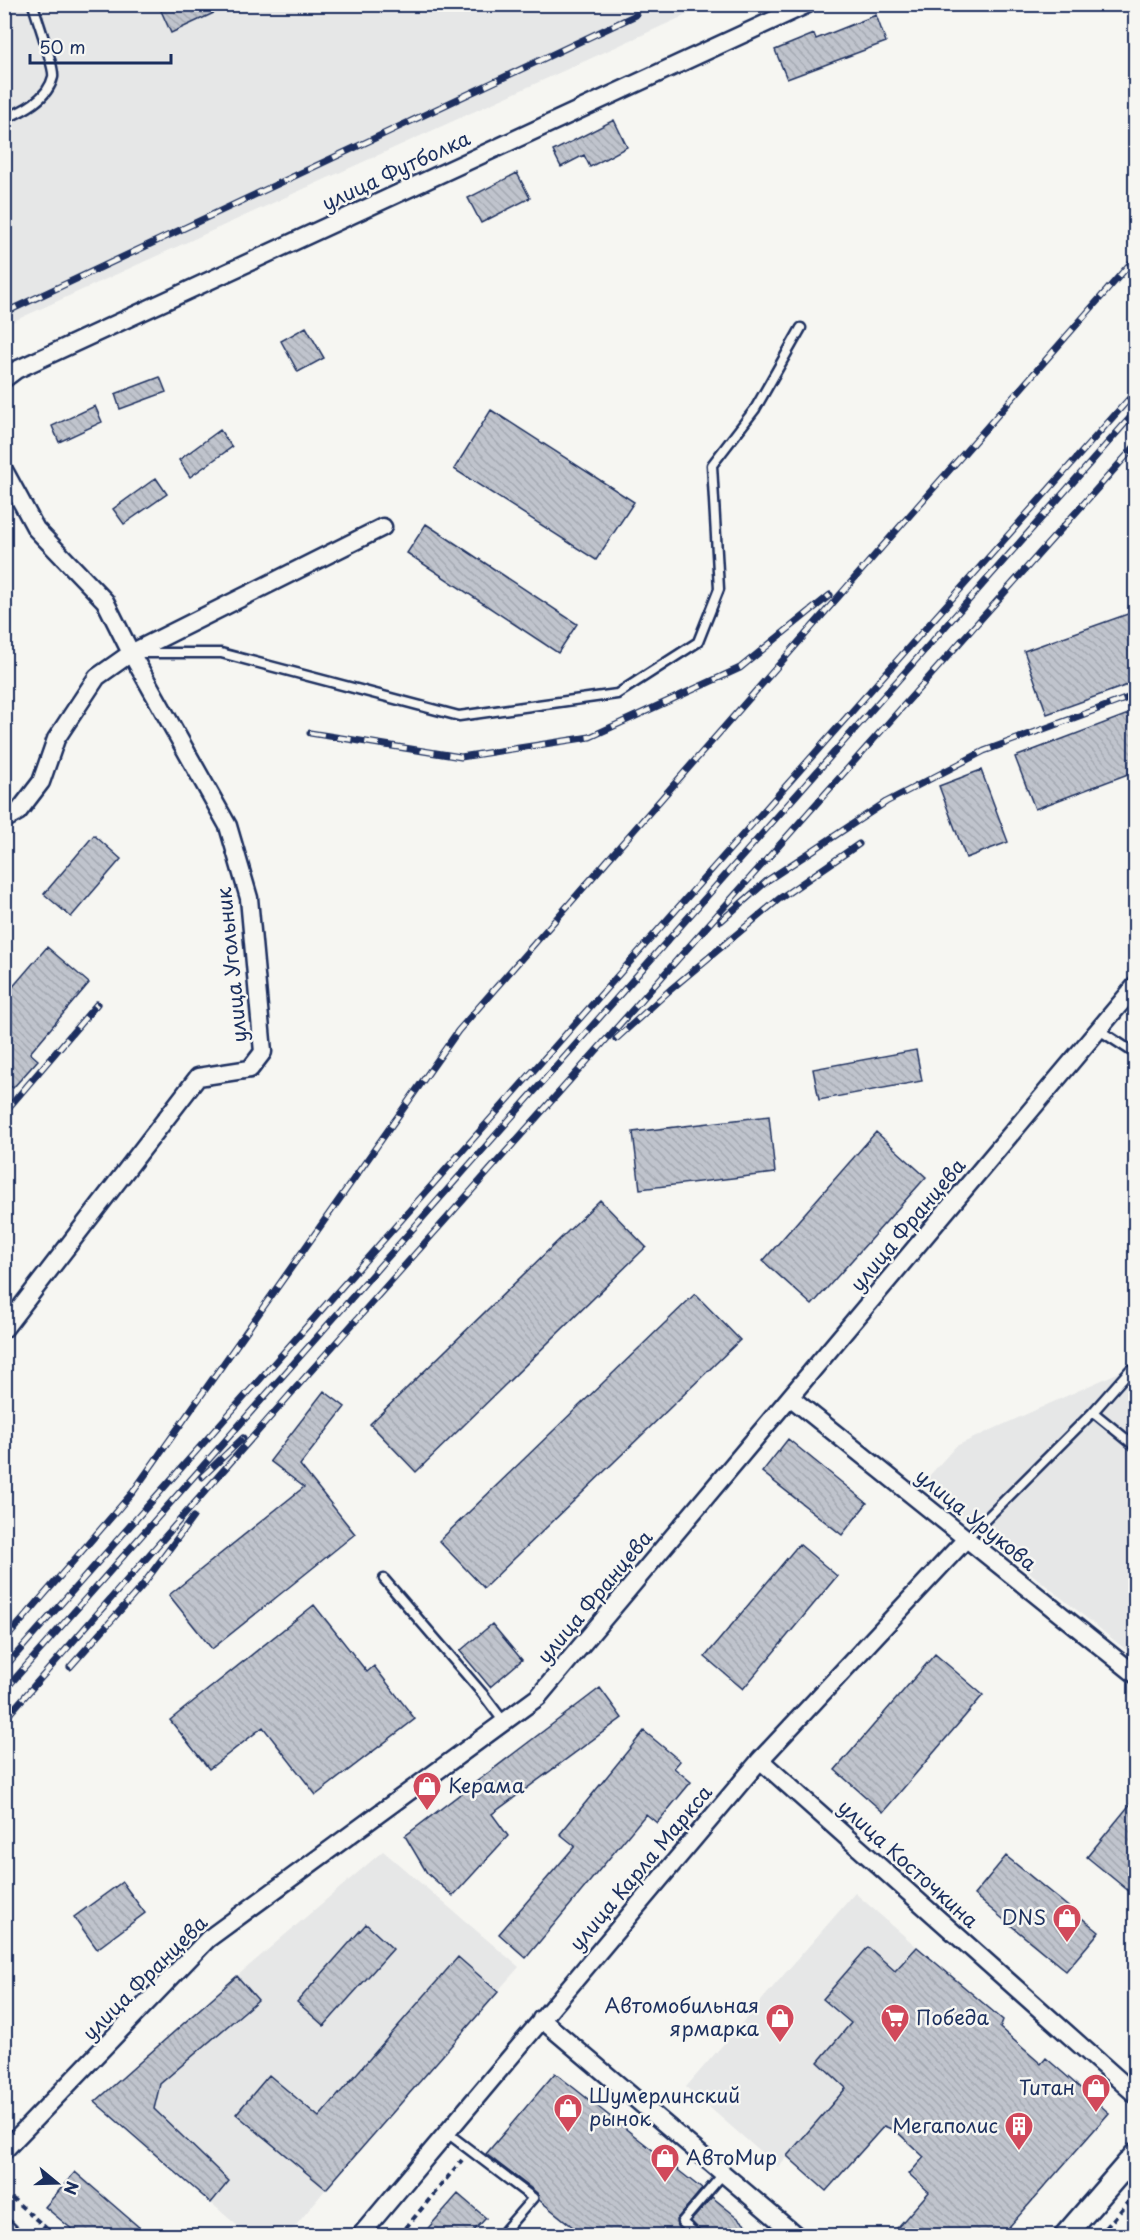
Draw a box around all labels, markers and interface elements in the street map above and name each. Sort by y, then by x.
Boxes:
scale bar [30,27,171,65]
text: 50 m [39,33,86,60]
street label: улица Футболка [316,122,475,218]
street label: улица Угольник [208,886,254,1044]
street label: улица Францева [842,1151,972,1298]
street label: улица Урукова [910,1461,1044,1578]
street label: улица Францева [529,1523,659,1670]
shop icon: Керама [411,1770,443,1812]
place label: Керама [448,1770,525,1800]
street label: улица Карла Маркса [562,1777,719,1957]
street label: улица Косточкина [832,1792,986,1935]
place label: DNS [1002,1902,1046,1932]
shop icon: DNS [1051,1902,1083,1944]
street label: улица Францева [75,1908,214,2047]
place label: Автомобильная ярмарка [604,1990,760,2043]
shop icon: Автомобильная ярмарка [764,2002,796,2044]
supermarket icon: Победа [879,2002,911,2044]
place label: Победа [916,2002,990,2032]
place label: Титан [1019,2072,1075,2102]
shop icon: Титан [1080,2072,1112,2114]
place label: Шумерлинский рынок [589,2080,740,2133]
shop icon: Шумерлинский рынок [552,2092,584,2134]
place label: Мегаполис [892,2110,998,2140]
building icon: Мегаполис [1003,2110,1035,2152]
shop icon: АвтоМир [649,2142,681,2184]
place label: АвтоМир [686,2142,777,2172]
north arrow [27,2153,87,2213]
text: N [59,2178,86,2198]

